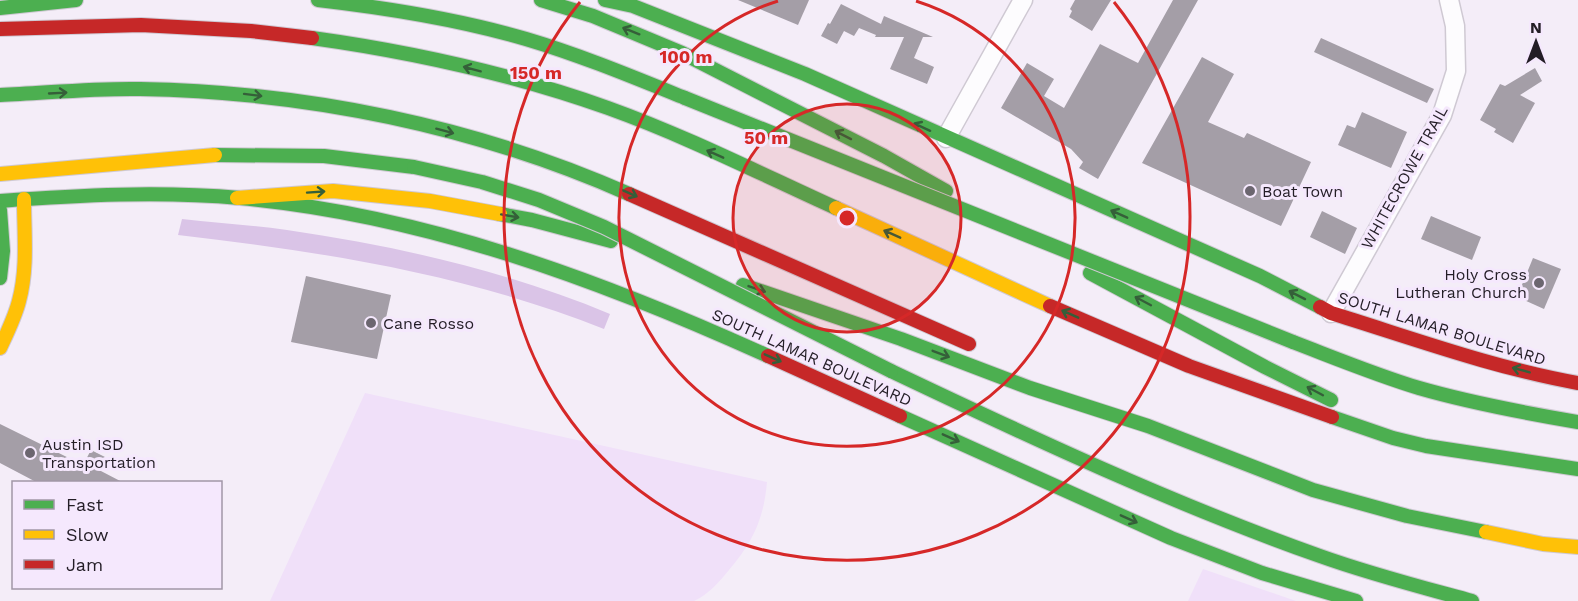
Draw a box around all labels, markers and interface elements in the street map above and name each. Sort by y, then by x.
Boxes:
north arrow [1506,12,1566,72]
text: N [1530,18,1542,37]
one-way arrow [622,25,640,36]
text: 100 m [659,46,713,67]
one-way arrow [462,62,481,74]
text: 150 m [510,62,562,83]
one-way arrow [48,87,68,98]
one-way arrow [243,90,263,101]
street label: WHITECROWE TRAIL [1357,102,1452,252]
one-way arrow [913,121,931,133]
one-way arrow [435,125,454,137]
text: 50 m [744,127,788,148]
one-way arrow [835,129,853,141]
one-way arrow [706,147,724,159]
place label: Boat Town [1262,182,1343,201]
marker: Boat Town [1243,184,1257,198]
one-way arrow [306,187,326,198]
one-way arrow [619,188,638,199]
centre of rings [837,208,857,228]
one-way arrow [1111,208,1129,220]
one-way arrow [499,211,519,222]
one-way arrow [884,228,902,239]
place label: Holy Cross Lutheran Church [1395,265,1527,302]
marker: Holy Cross Lutheran Church [1532,276,1546,290]
one-way arrow [747,285,765,296]
street label: SOUTH LAMAR BOULEVARD [1336,288,1548,369]
one-way arrow [1288,289,1306,300]
one-way arrow [1134,295,1152,306]
street label: SOUTH LAMAR BOULEVARD [709,305,915,410]
one-way arrow [1062,308,1080,319]
place label: Cane Rosso [383,314,474,333]
marker: Cane Rosso [364,316,378,330]
one-way arrow [931,349,949,360]
one-way arrow [764,353,782,365]
one-way arrow [1512,364,1531,375]
one-way arrow [1307,385,1325,396]
one-way arrow [942,434,960,445]
place label: Austin ISD Transportation [42,435,156,472]
marker: Austin ISD Transportation [23,446,37,460]
legend [12,481,222,589]
text: Fast [66,494,104,515]
one-way arrow [1119,513,1137,525]
text: Slow [66,524,109,545]
text: Jam [66,554,103,575]

